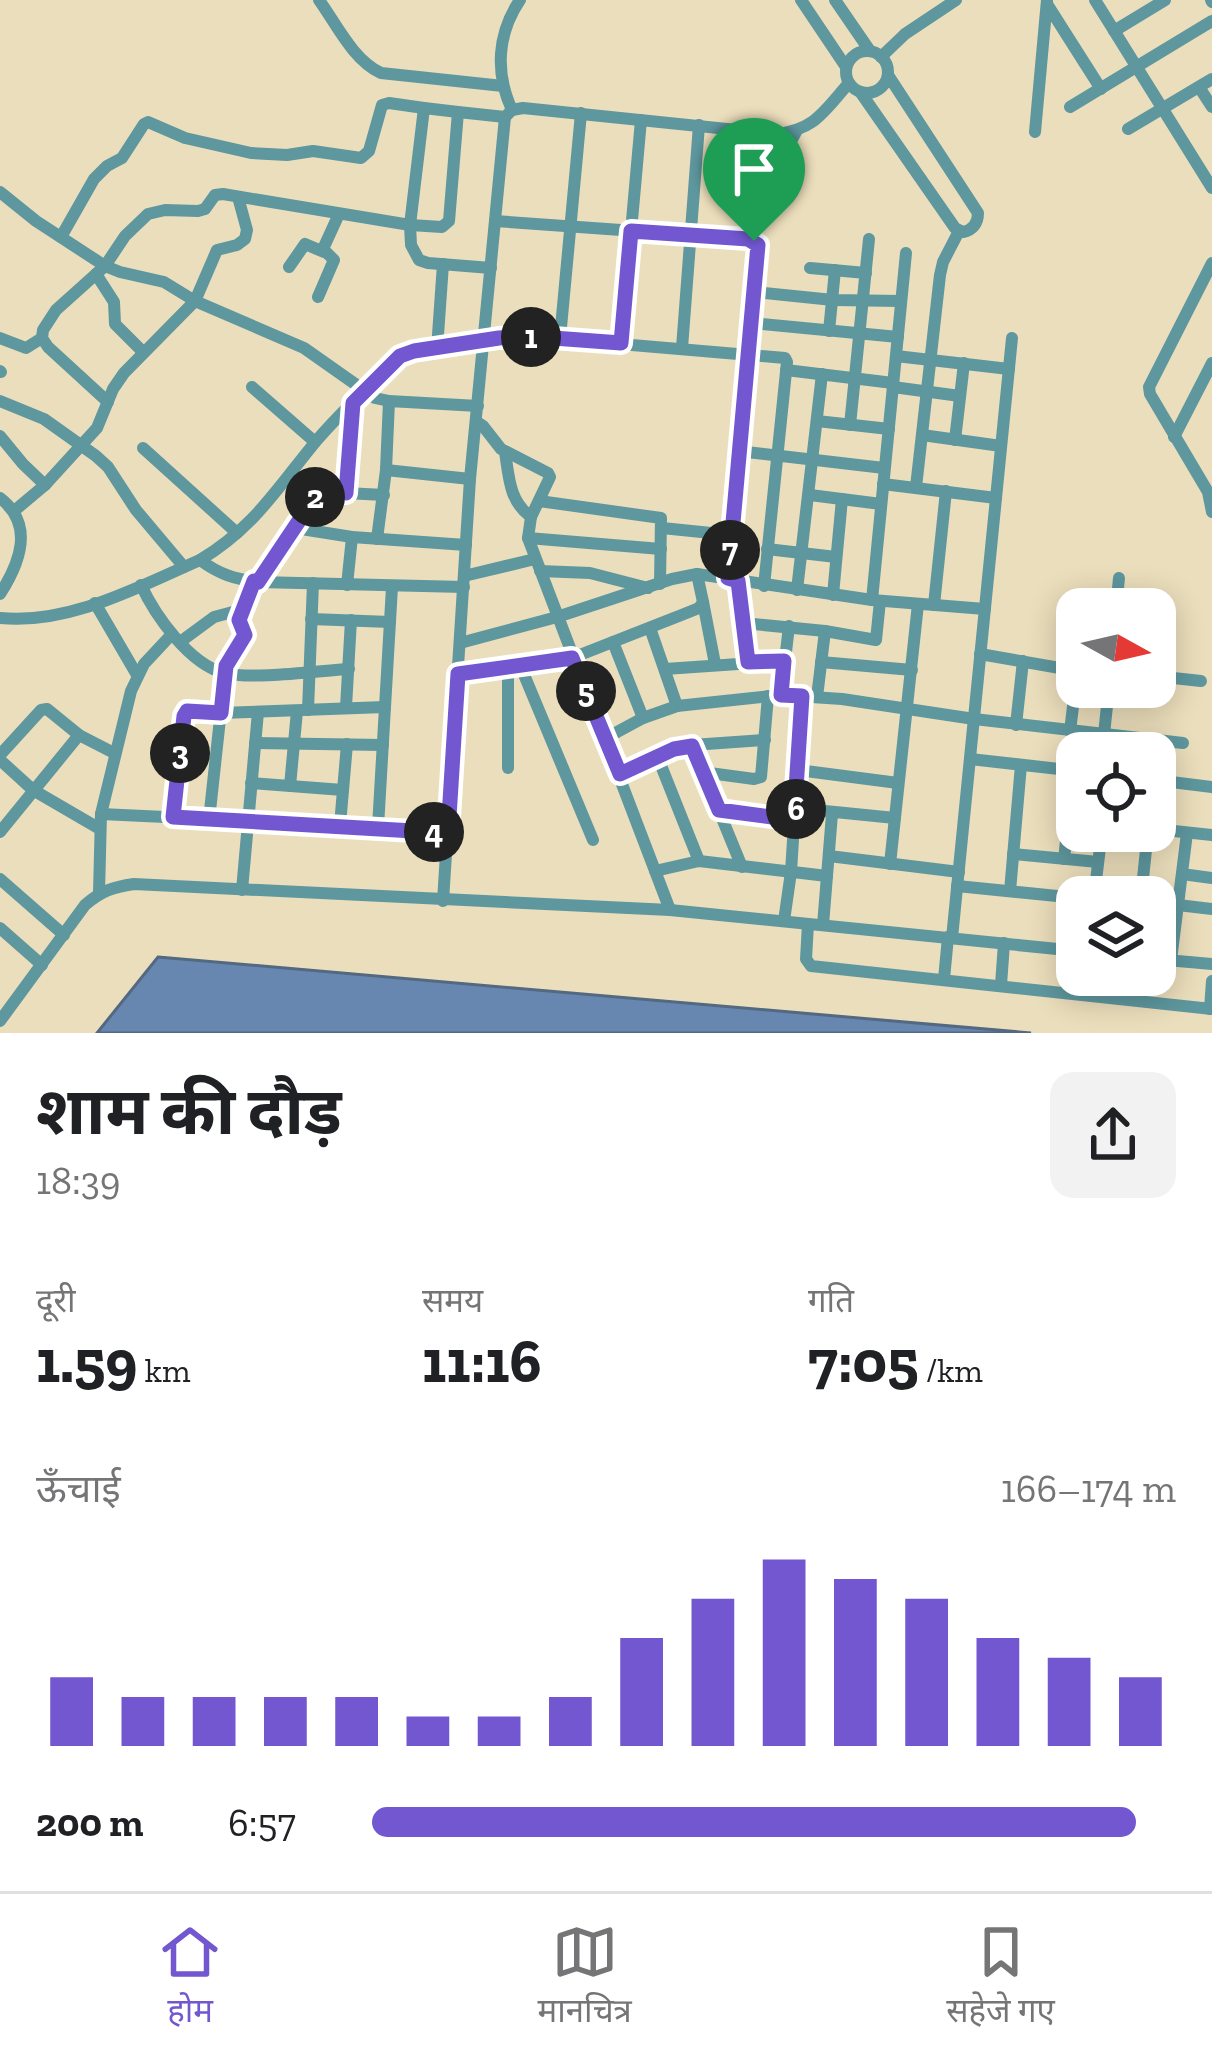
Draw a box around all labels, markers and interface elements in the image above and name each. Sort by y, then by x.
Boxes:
pin [703,118,805,241]
icon: arrive [721,136,787,202]
pin: 1 [501,307,561,367]
text: 1 [524,317,538,356]
pin: 2 [285,467,345,527]
text: 2 [306,477,324,516]
pin: 7 [700,520,760,580]
text: 7 [722,530,738,569]
north arrow [1056,588,1176,708]
map controls [1056,588,1176,996]
pin: 5 [556,661,616,721]
text: 5 [577,671,595,710]
pin: 3 [150,723,210,783]
button: locate [1056,732,1176,852]
text: 3 [171,733,189,772]
pin: 6 [766,779,826,839]
text: 6 [787,789,805,828]
pin: 4 [404,802,464,862]
text: 4 [425,812,443,851]
button: layers [1056,876,1176,996]
text: शाम की दौड़ [36,1072,342,1151]
button: share [1050,1072,1176,1198]
text: 18:39 [36,1157,121,1204]
text: दूरी [36,1281,76,1320]
text: समय [422,1281,483,1320]
text: गति [808,1281,854,1320]
text: 1.59 [36,1325,137,1397]
text: 11:16 [422,1325,542,1397]
text: 7:05 [808,1325,918,1397]
text: km [137,1351,190,1390]
text: /km [918,1351,983,1390]
text: ऊँचाई [36,1465,121,1512]
text: 166–174 m [1001,1465,1176,1512]
text: 200 m [36,1799,143,1846]
text: 6:57 [228,1799,296,1846]
tab: होम [157,1919,223,2035]
tab: मानचित्र [538,1919,632,2035]
tab: सहेजे गए [946,1919,1055,2035]

